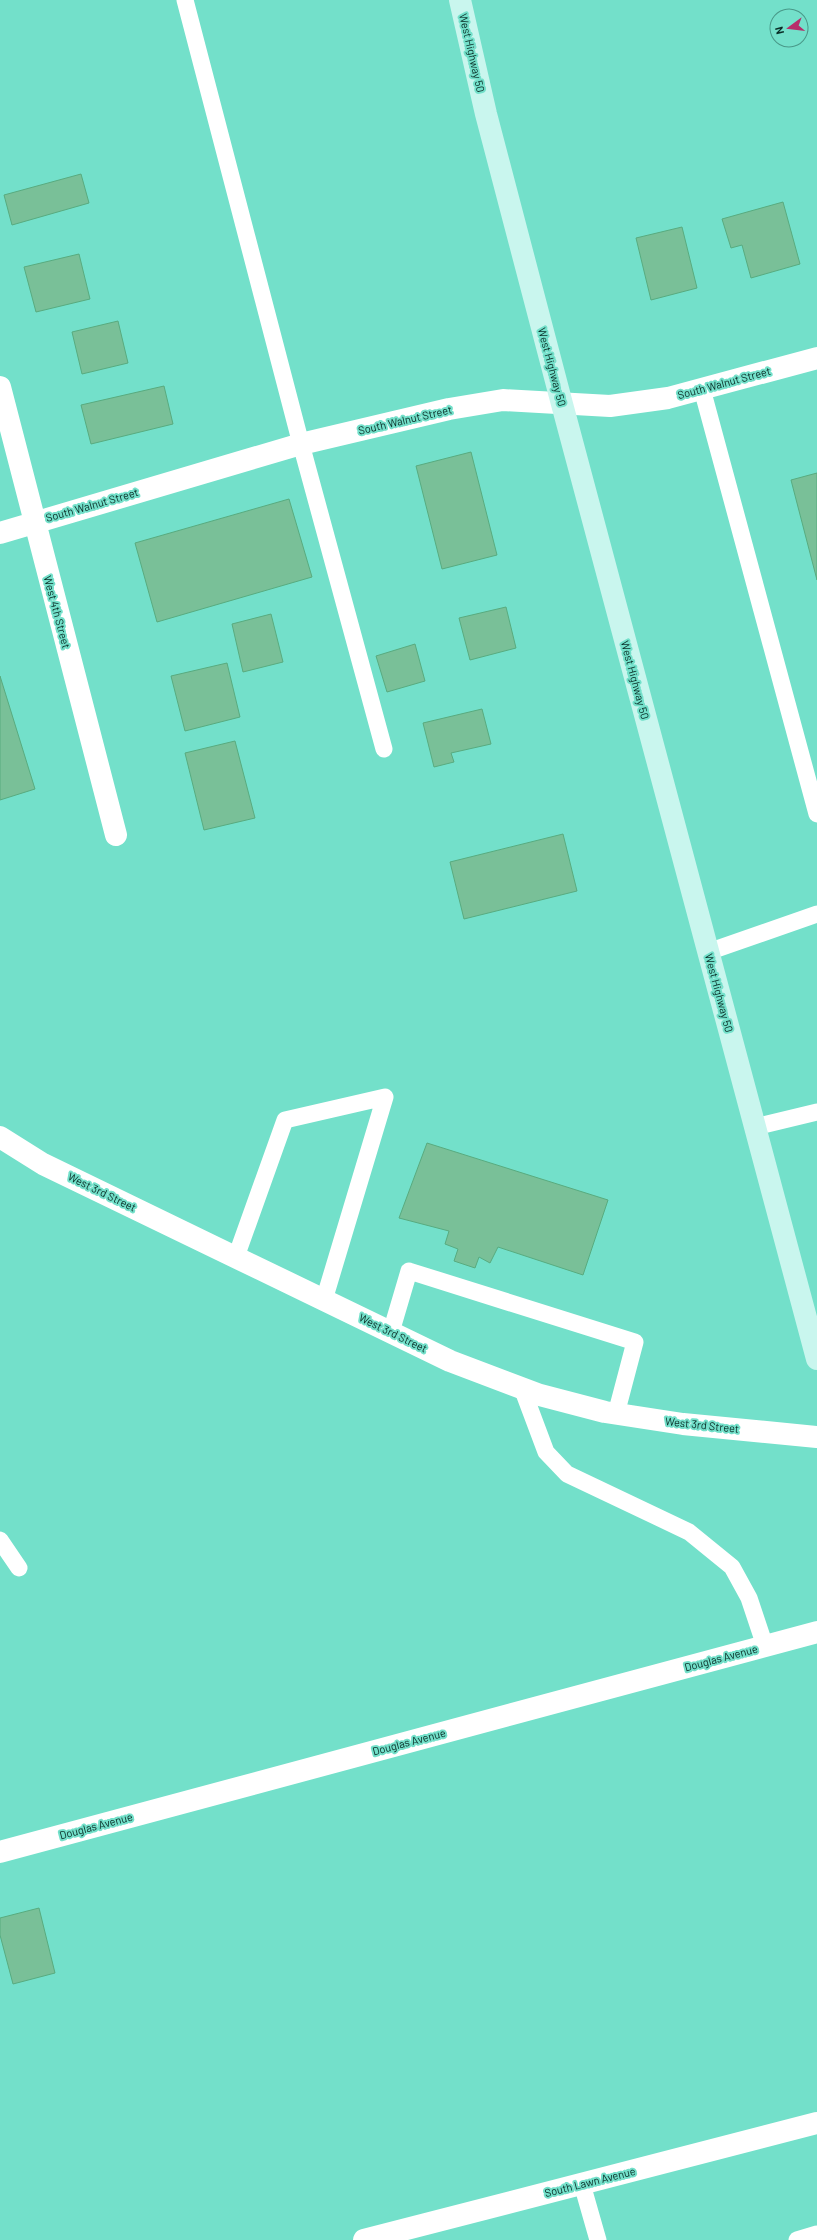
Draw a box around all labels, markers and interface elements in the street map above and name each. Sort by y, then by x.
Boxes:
north arrow [769,8,809,48]
street label: West Highway 50 [457,12,488,94]
text: N [772,25,786,36]
street label: West Highway 50 [536,326,569,407]
street label: South Walnut Street [676,364,772,401]
street label: South Walnut Street [357,402,453,437]
street label: South Walnut Street [44,485,140,524]
street label: West 4th Street [42,574,73,650]
street label: West Highway 50 [619,639,652,720]
street label: West Highway 50 [703,952,736,1033]
street label: West 3rd Street [66,1169,138,1214]
street label: West 3rd Street [357,1310,429,1355]
street label: West 3rd Street [664,1414,740,1435]
street label: Douglas Avenue [683,1641,759,1674]
street label: Douglas Avenue [371,1725,447,1758]
street label: Douglas Avenue [58,1809,134,1842]
street label: South Lawn Avenue [543,2164,637,2199]

